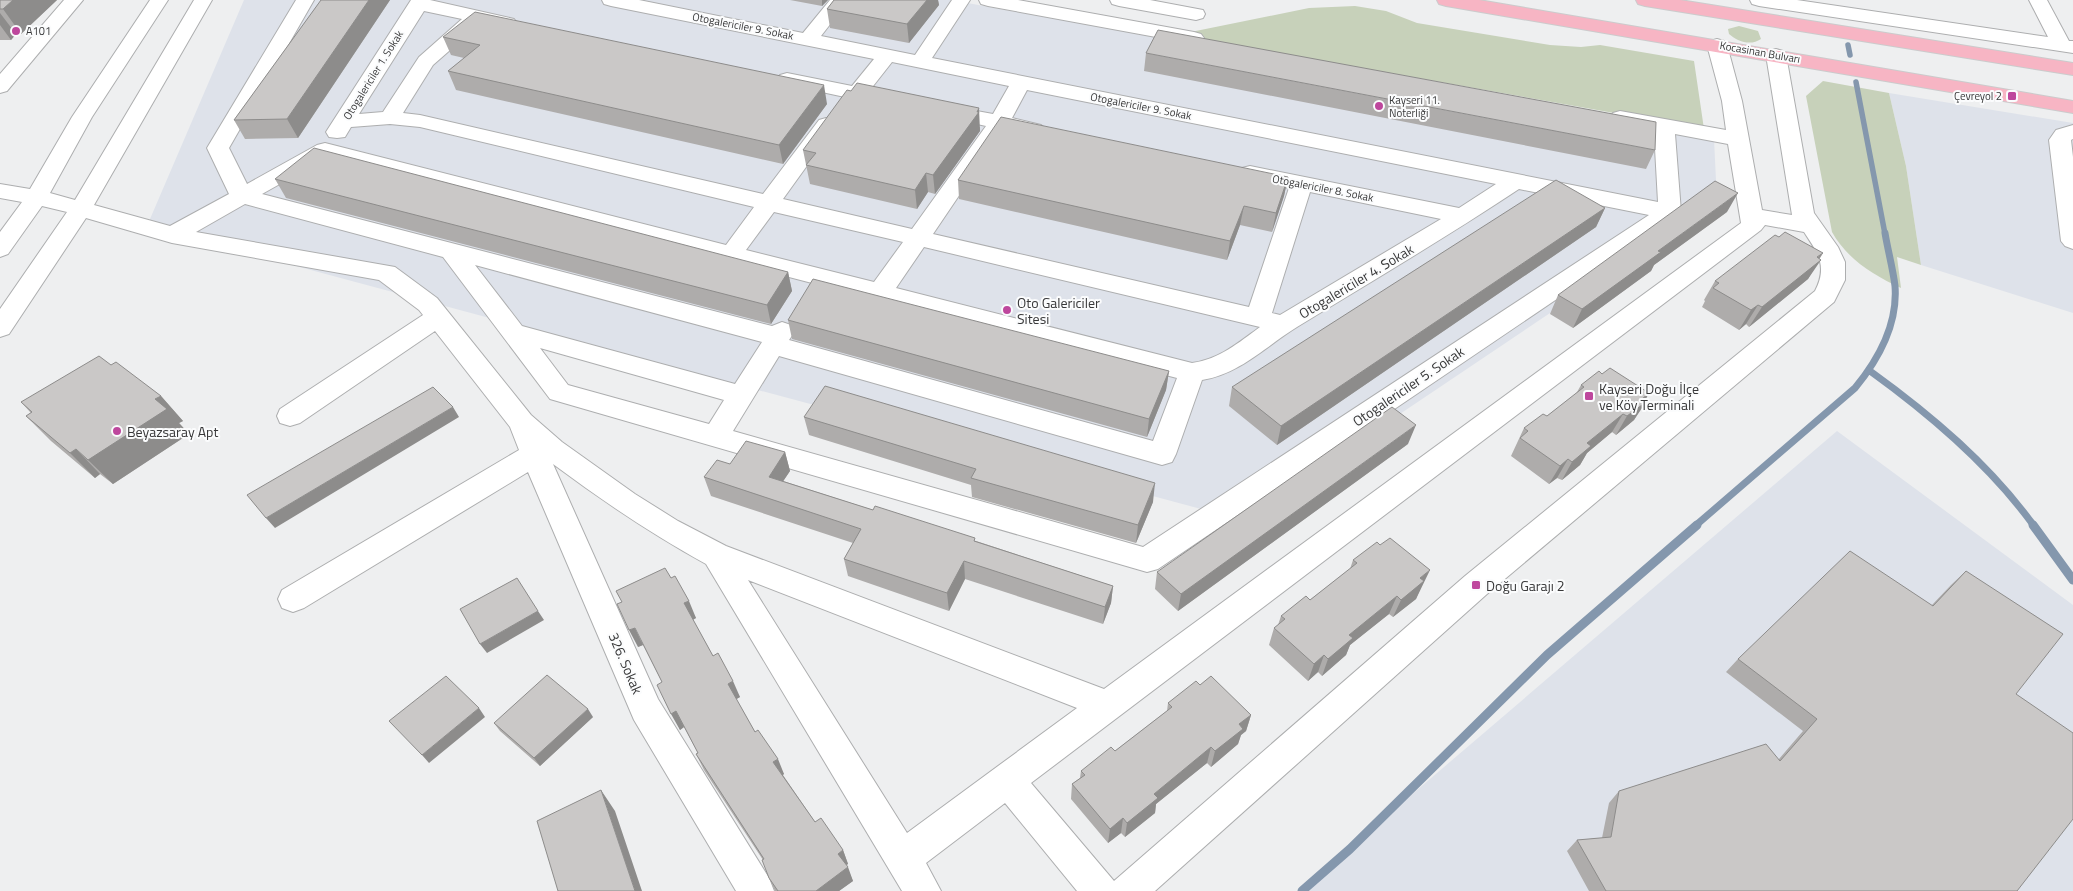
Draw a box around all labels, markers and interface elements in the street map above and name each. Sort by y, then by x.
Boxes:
street label: Otogalericiler 9. Sokak [691,8,796,44]
place label: A101 [26,23,51,39]
marker: A101 [10,25,22,37]
street label: Otogalericiler 1. Sokak [339,27,407,123]
street label: Kocasinan Bulvarı [1718,37,1802,67]
street label: Otogalericiler 9. Sokak [1089,88,1194,124]
place label: Çevreyol 2 [1954,88,2002,104]
marker: Çevreyol 2 [2006,90,2018,102]
place label: Kayseri 11. Noterliği [1389,92,1440,121]
marker: Kayseri 11. Noterliği [1373,100,1385,112]
street label: Otogalericiler 8. Sokak [1271,170,1376,206]
street label: Otogalericiler 4. Sokak [1295,238,1418,324]
place label: Oto Galericiler Sitesi [1017,292,1100,329]
marker: Oto Galericiler Sitesi [1001,304,1013,316]
street label: Otogalericiler 5. Sokak [1348,341,1468,431]
place label: Kayseri Doğu İlçe ve Köy Terminali [1599,378,1699,415]
marker: Kayseri Doğu İlçe ve Köy Terminali [1583,390,1595,402]
place label: Beyazsaray Apt [127,421,218,442]
marker: Beyazsaray Apt [111,425,123,437]
place label: Doğu Garajı 2 [1486,575,1565,596]
marker: Doğu Garajı 2 [1470,579,1482,591]
street label: 326. Sokak [604,629,648,697]

